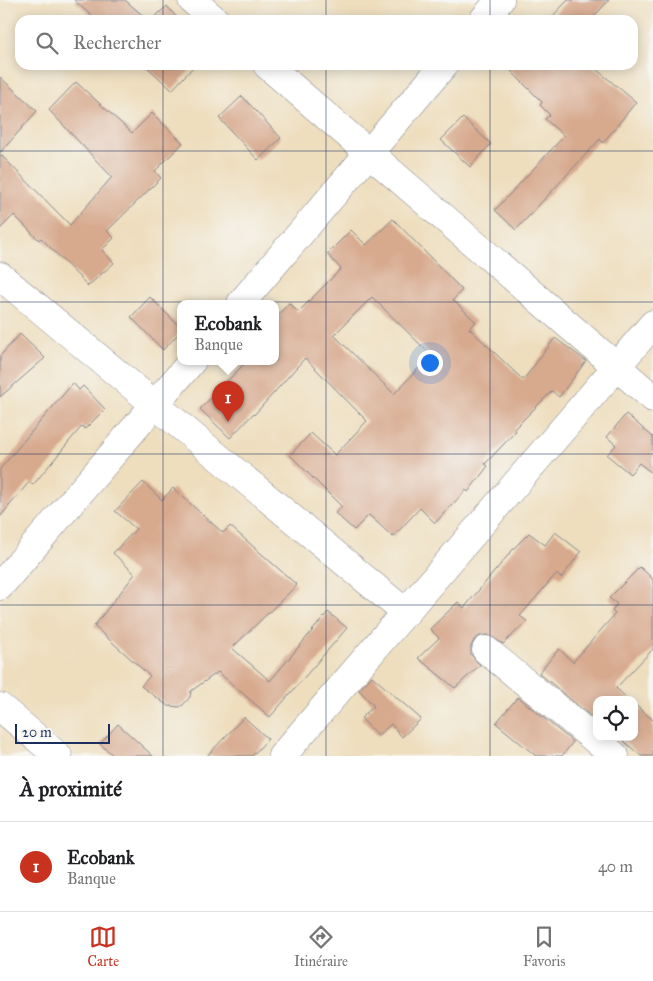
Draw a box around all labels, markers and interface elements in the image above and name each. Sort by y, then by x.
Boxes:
search box [15,15,638,70]
icon: search [33,29,61,57]
text: Rechercher [73,31,161,54]
popup [177,300,279,365]
text: Ecobank [194,312,262,335]
text: Banque [194,335,243,354]
your location [417,350,443,376]
pin: 1 [212,381,244,422]
map controls [593,696,638,741]
button: locate [593,696,638,741]
scale bar [15,721,110,744]
text: 20 m [22,724,52,741]
text: À proximité [20,776,122,802]
text: Ecobank [67,846,135,869]
text: 1 [33,857,39,876]
text: 40 m [598,857,633,876]
text: Banque [67,869,116,888]
tab: Carte [88,923,119,970]
tab: Itinéraire [294,923,348,970]
tab: Favoris [523,923,565,970]

